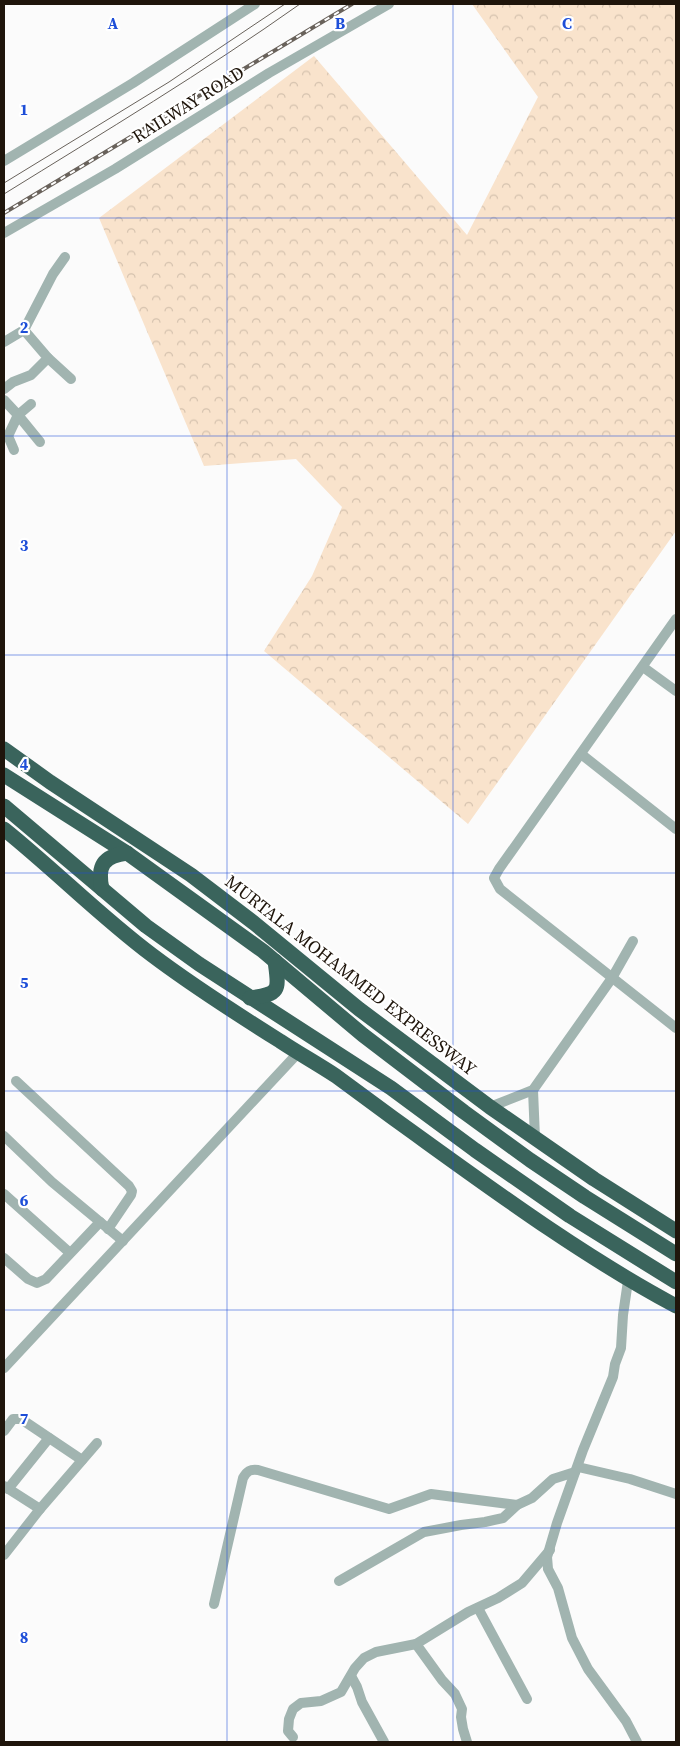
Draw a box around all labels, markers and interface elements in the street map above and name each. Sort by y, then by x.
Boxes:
text: A [108,12,119,34]
text: B [335,12,346,34]
text: C [562,12,572,34]
street label: RAILWAY ROAD [127,60,249,148]
text: 1 [20,98,28,120]
text: 2 [20,316,29,338]
text: 3 [20,534,29,556]
text: 4 [20,753,29,775]
street label: MURTALA MOHAMMED EXPRESSWAY [220,869,482,1082]
text: 5 [20,971,29,993]
text: 6 [20,1189,29,1211]
text: 7 [20,1407,29,1429]
text: 8 [20,1626,28,1648]

